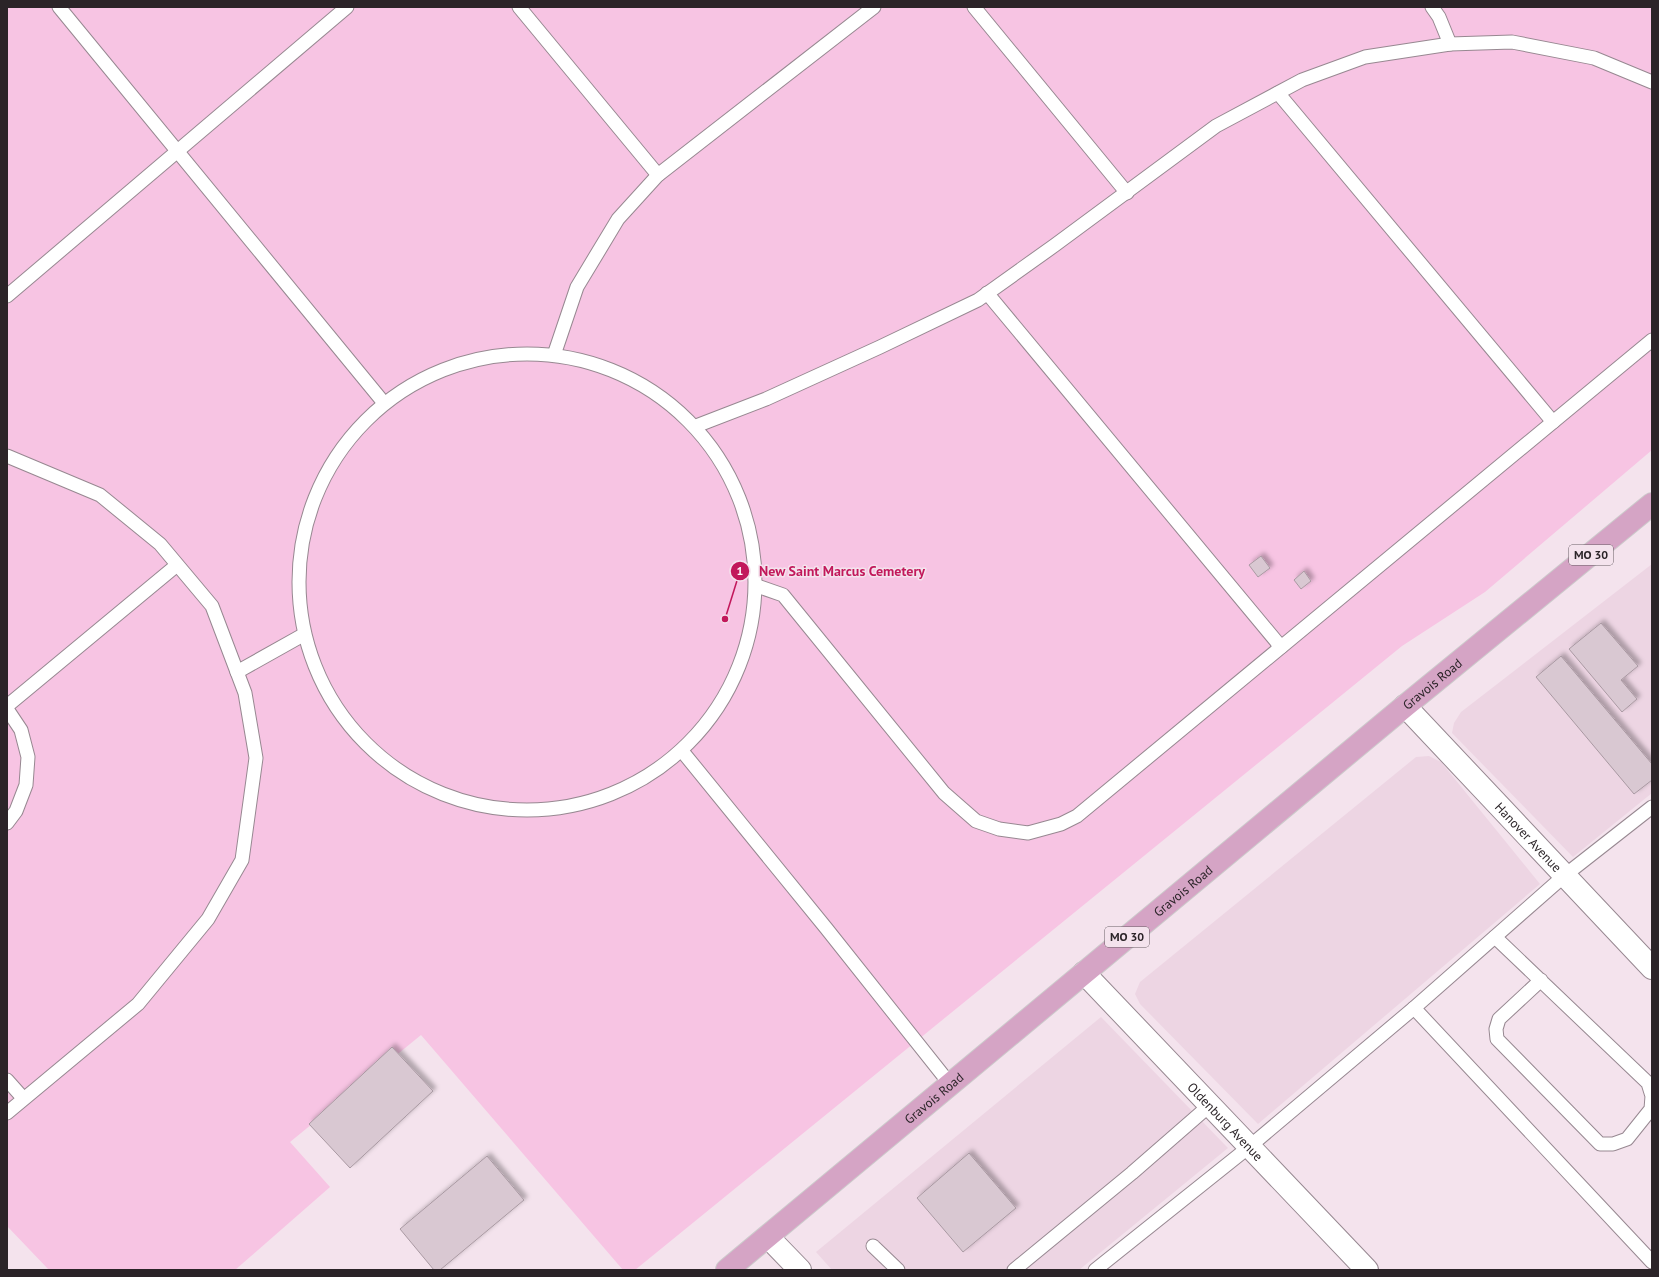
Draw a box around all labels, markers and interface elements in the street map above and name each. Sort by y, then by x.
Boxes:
road number: MO 30 [1569,545,1613,565]
callout: New Saint Marcus Cemetery [730,558,933,584]
text: New Saint Marcus Cemetery [759,562,925,580]
text: 1 [737,563,743,578]
street label: Gravois Road [1399,655,1466,714]
street label: Hanover Avenue [1491,799,1565,876]
street label: Gravois Road [1150,862,1216,921]
road number: MO 30 [1105,927,1149,947]
street label: Gravois Road [901,1069,967,1128]
street label: Oldenburg Avenue [1184,1079,1267,1165]

